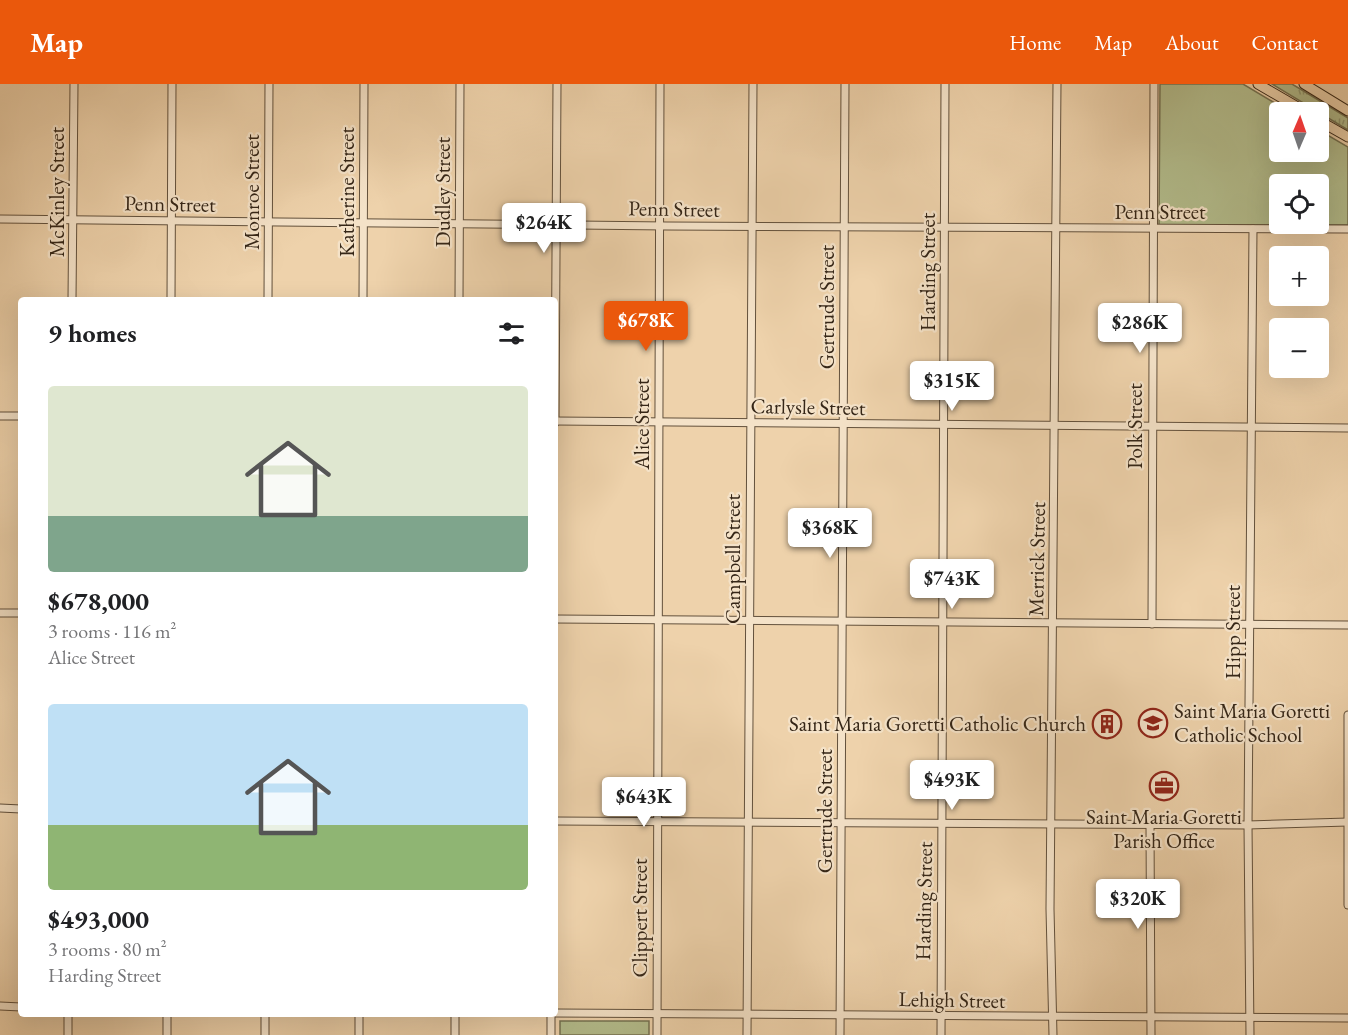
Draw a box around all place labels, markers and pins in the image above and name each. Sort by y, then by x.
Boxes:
pin: $264K [502,203,586,254]
pin: $678K [604,301,688,352]
pin: $286K [1098,303,1182,354]
pin: $315K [910,361,994,412]
pin: $368K [788,508,872,559]
pin: $743K [910,559,994,610]
place label: Saint Maria Goretti Catholic School [1174,697,1330,748]
school or university icon: Saint Maria Goretti Catholic School [1137,707,1169,739]
building icon: Saint Maria Goretti Catholic Church [1091,708,1123,740]
place label: Saint Maria Goretti Catholic Church [789,710,1086,737]
pin: $493K [910,760,994,811]
office icon: Saint Maria Goretti Parish Office [1148,770,1180,802]
pin: $643K [602,777,686,828]
place label: Saint Maria Goretti Parish Office [1086,803,1242,854]
pin: $320K [1096,879,1180,930]

